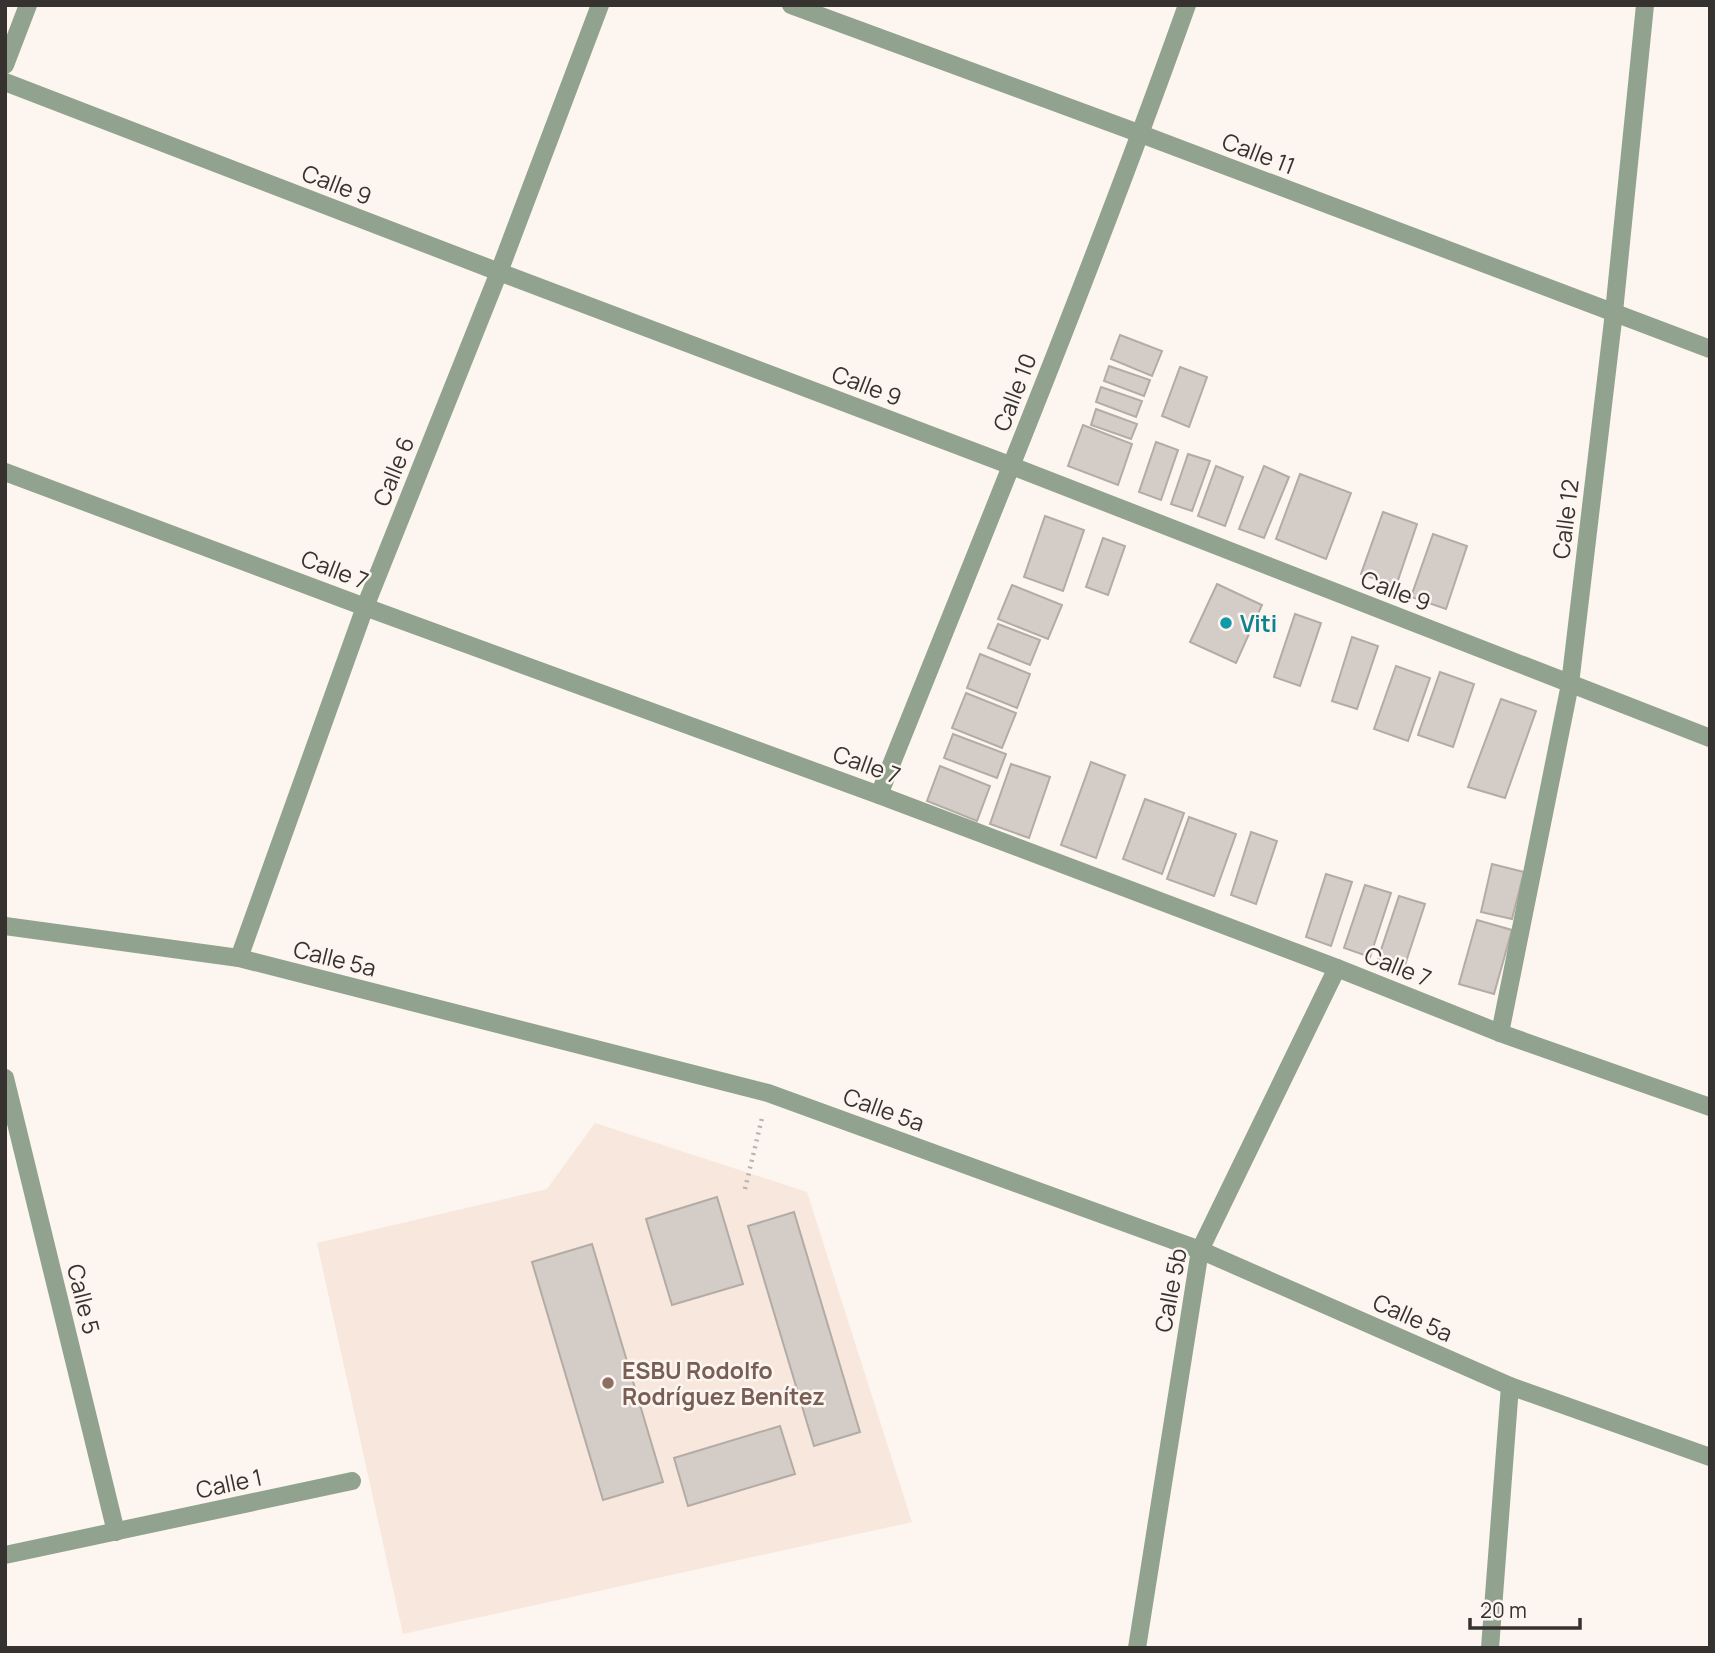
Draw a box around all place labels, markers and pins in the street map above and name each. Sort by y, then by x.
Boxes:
place label: Viti [1240,607,1277,639]
marker: Viti [1218,615,1234,631]
place label: ESBU Rodolfo Rodríguez Benítez [622,1354,825,1412]
marker: ESBU Rodolfo Rodríguez Benítez [600,1375,616,1391]

